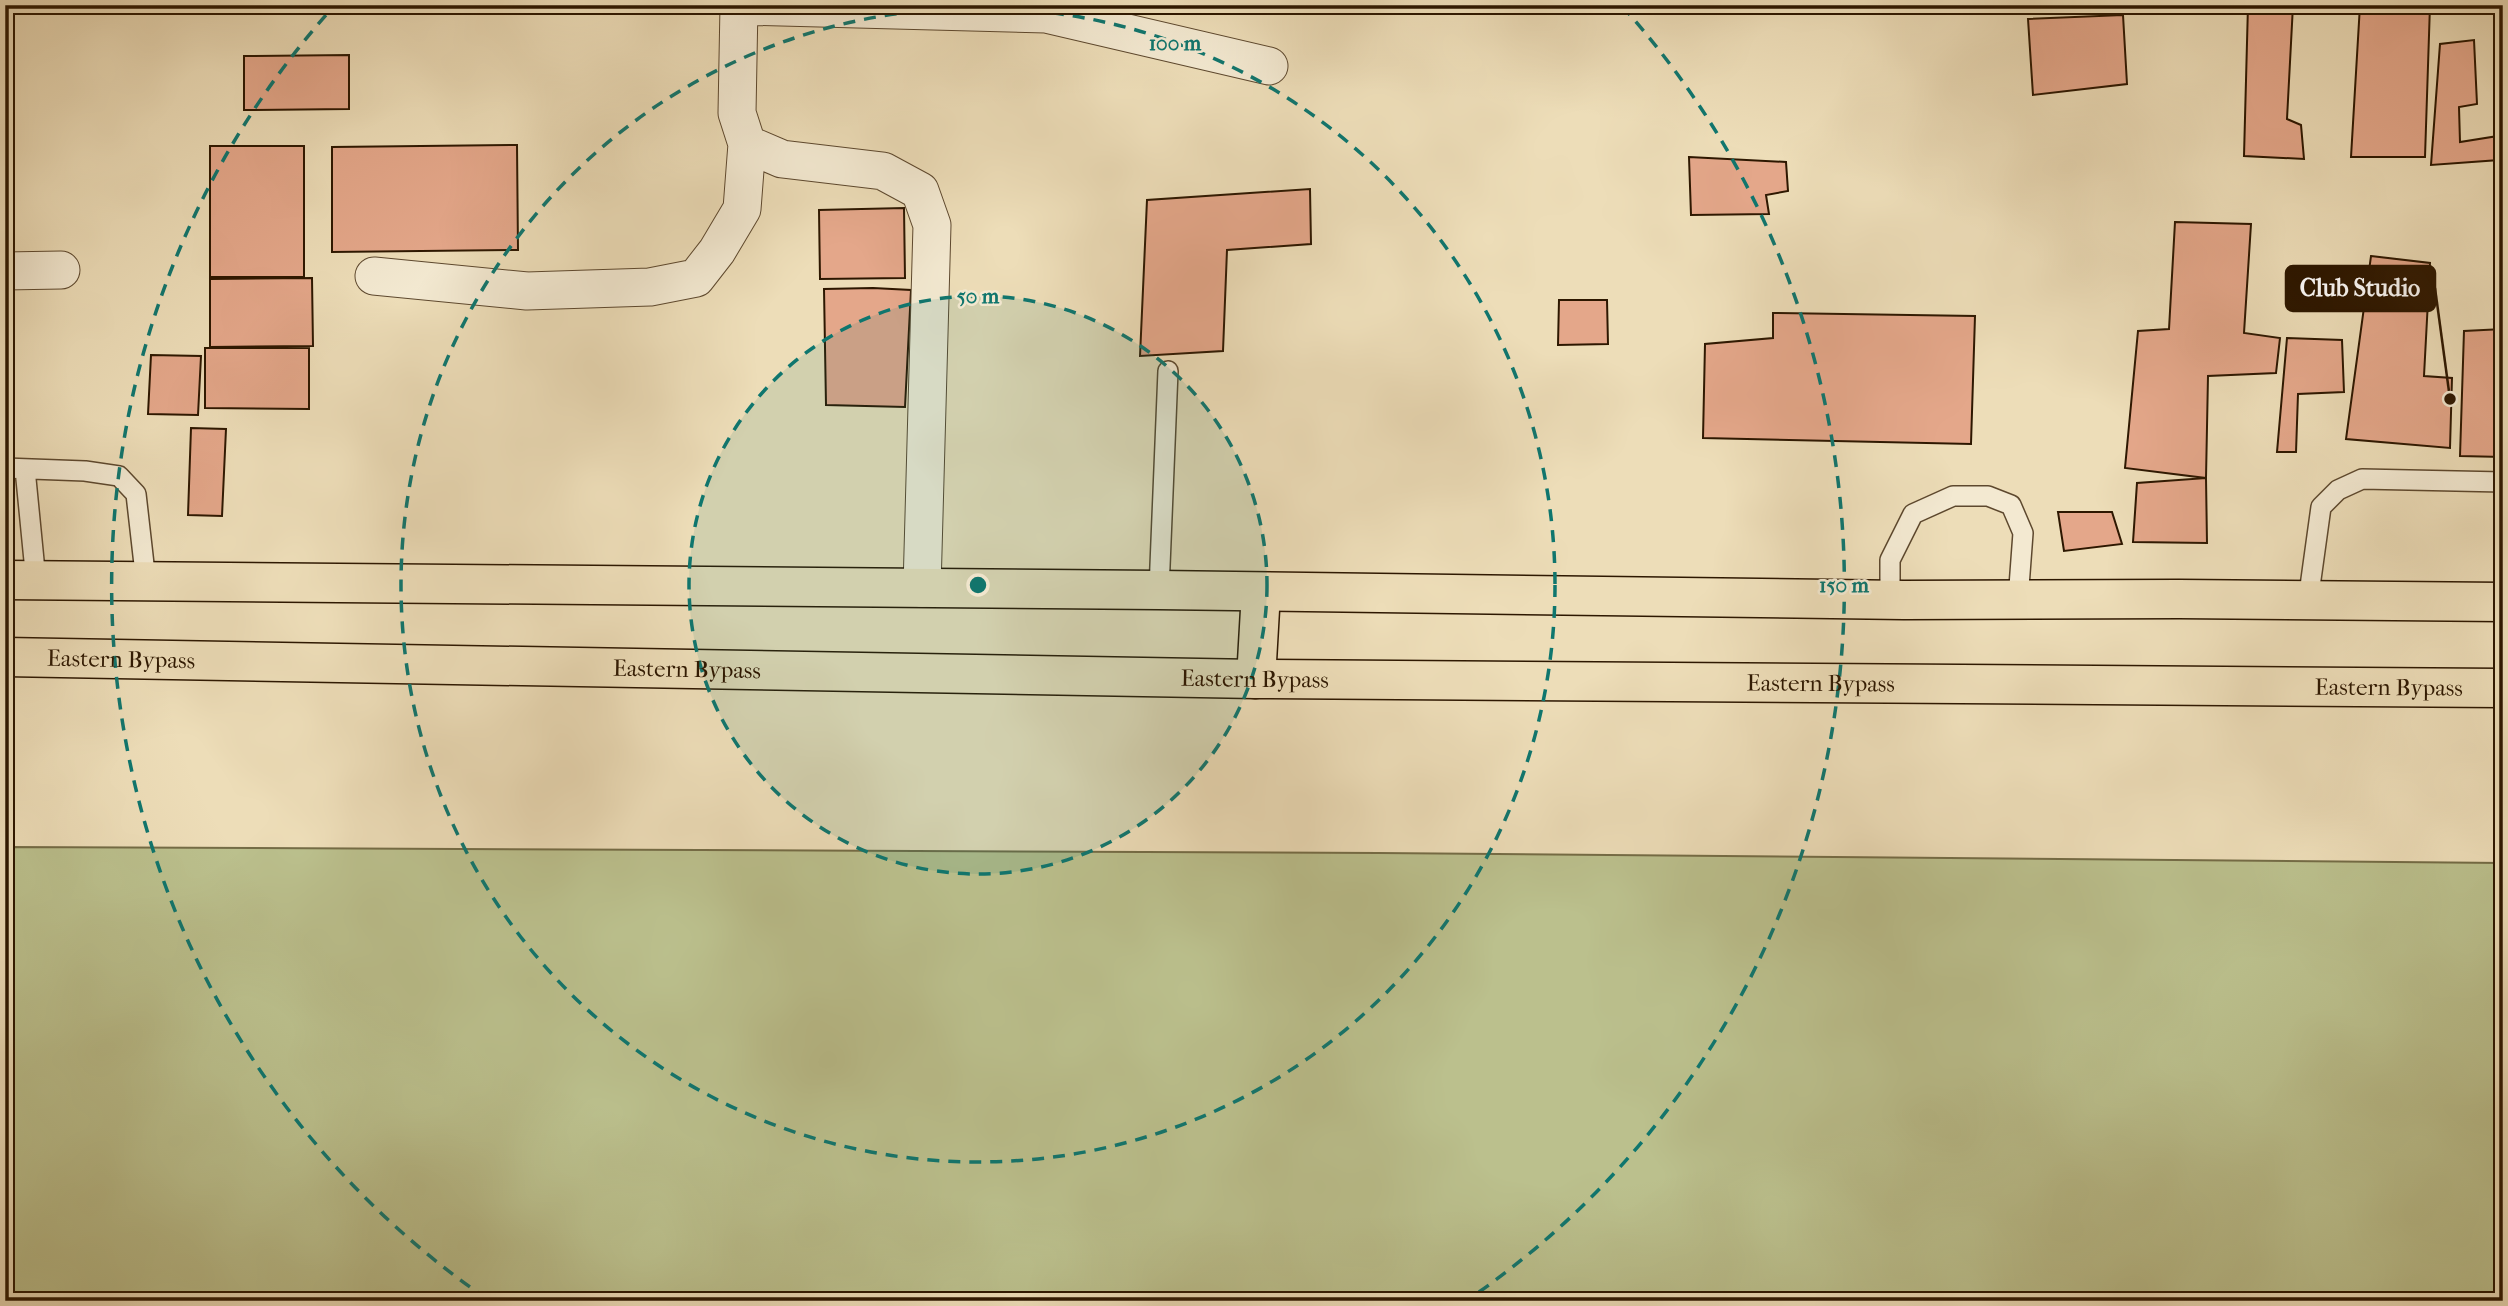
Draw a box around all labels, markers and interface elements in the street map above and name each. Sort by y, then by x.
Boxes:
text: 100 m [1149,31,1202,55]
callout: Club Studio [2286,266,2435,311]
text: Club Studio [2300,274,2420,302]
text: 50 m [957,284,1000,308]
centre of rings [966,573,990,597]
text: 150 m [1819,573,1870,597]
street label: Eastern Bypass [47,644,195,674]
street label: Eastern Bypass [613,654,761,684]
street label: Eastern Bypass [1180,664,1329,693]
street label: Eastern Bypass [1747,669,1895,697]
street label: Eastern Bypass [2315,673,2463,701]

